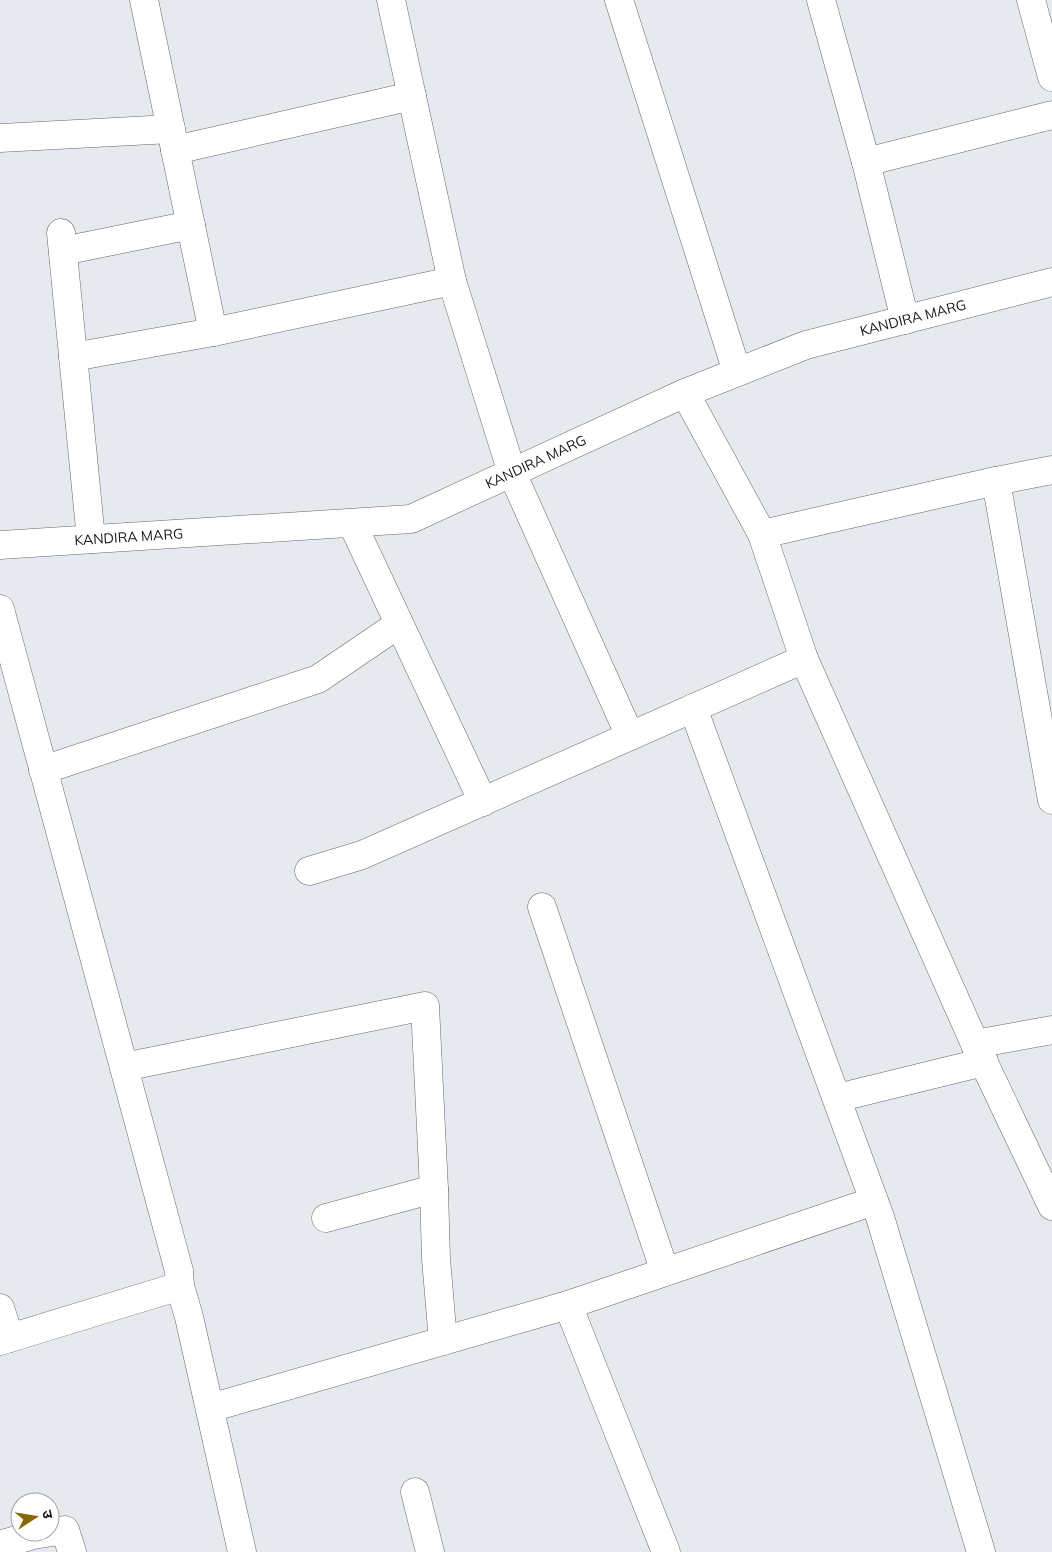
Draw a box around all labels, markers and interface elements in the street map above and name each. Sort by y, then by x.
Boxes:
street label: KANDIRA MARG [858,295,968,340]
street label: KANDIRA MARG [482,431,589,493]
street label: KANDIRA MARG [74,524,184,549]
north arrow [10,1492,60,1542]
text: उ [38,1508,58,1521]

